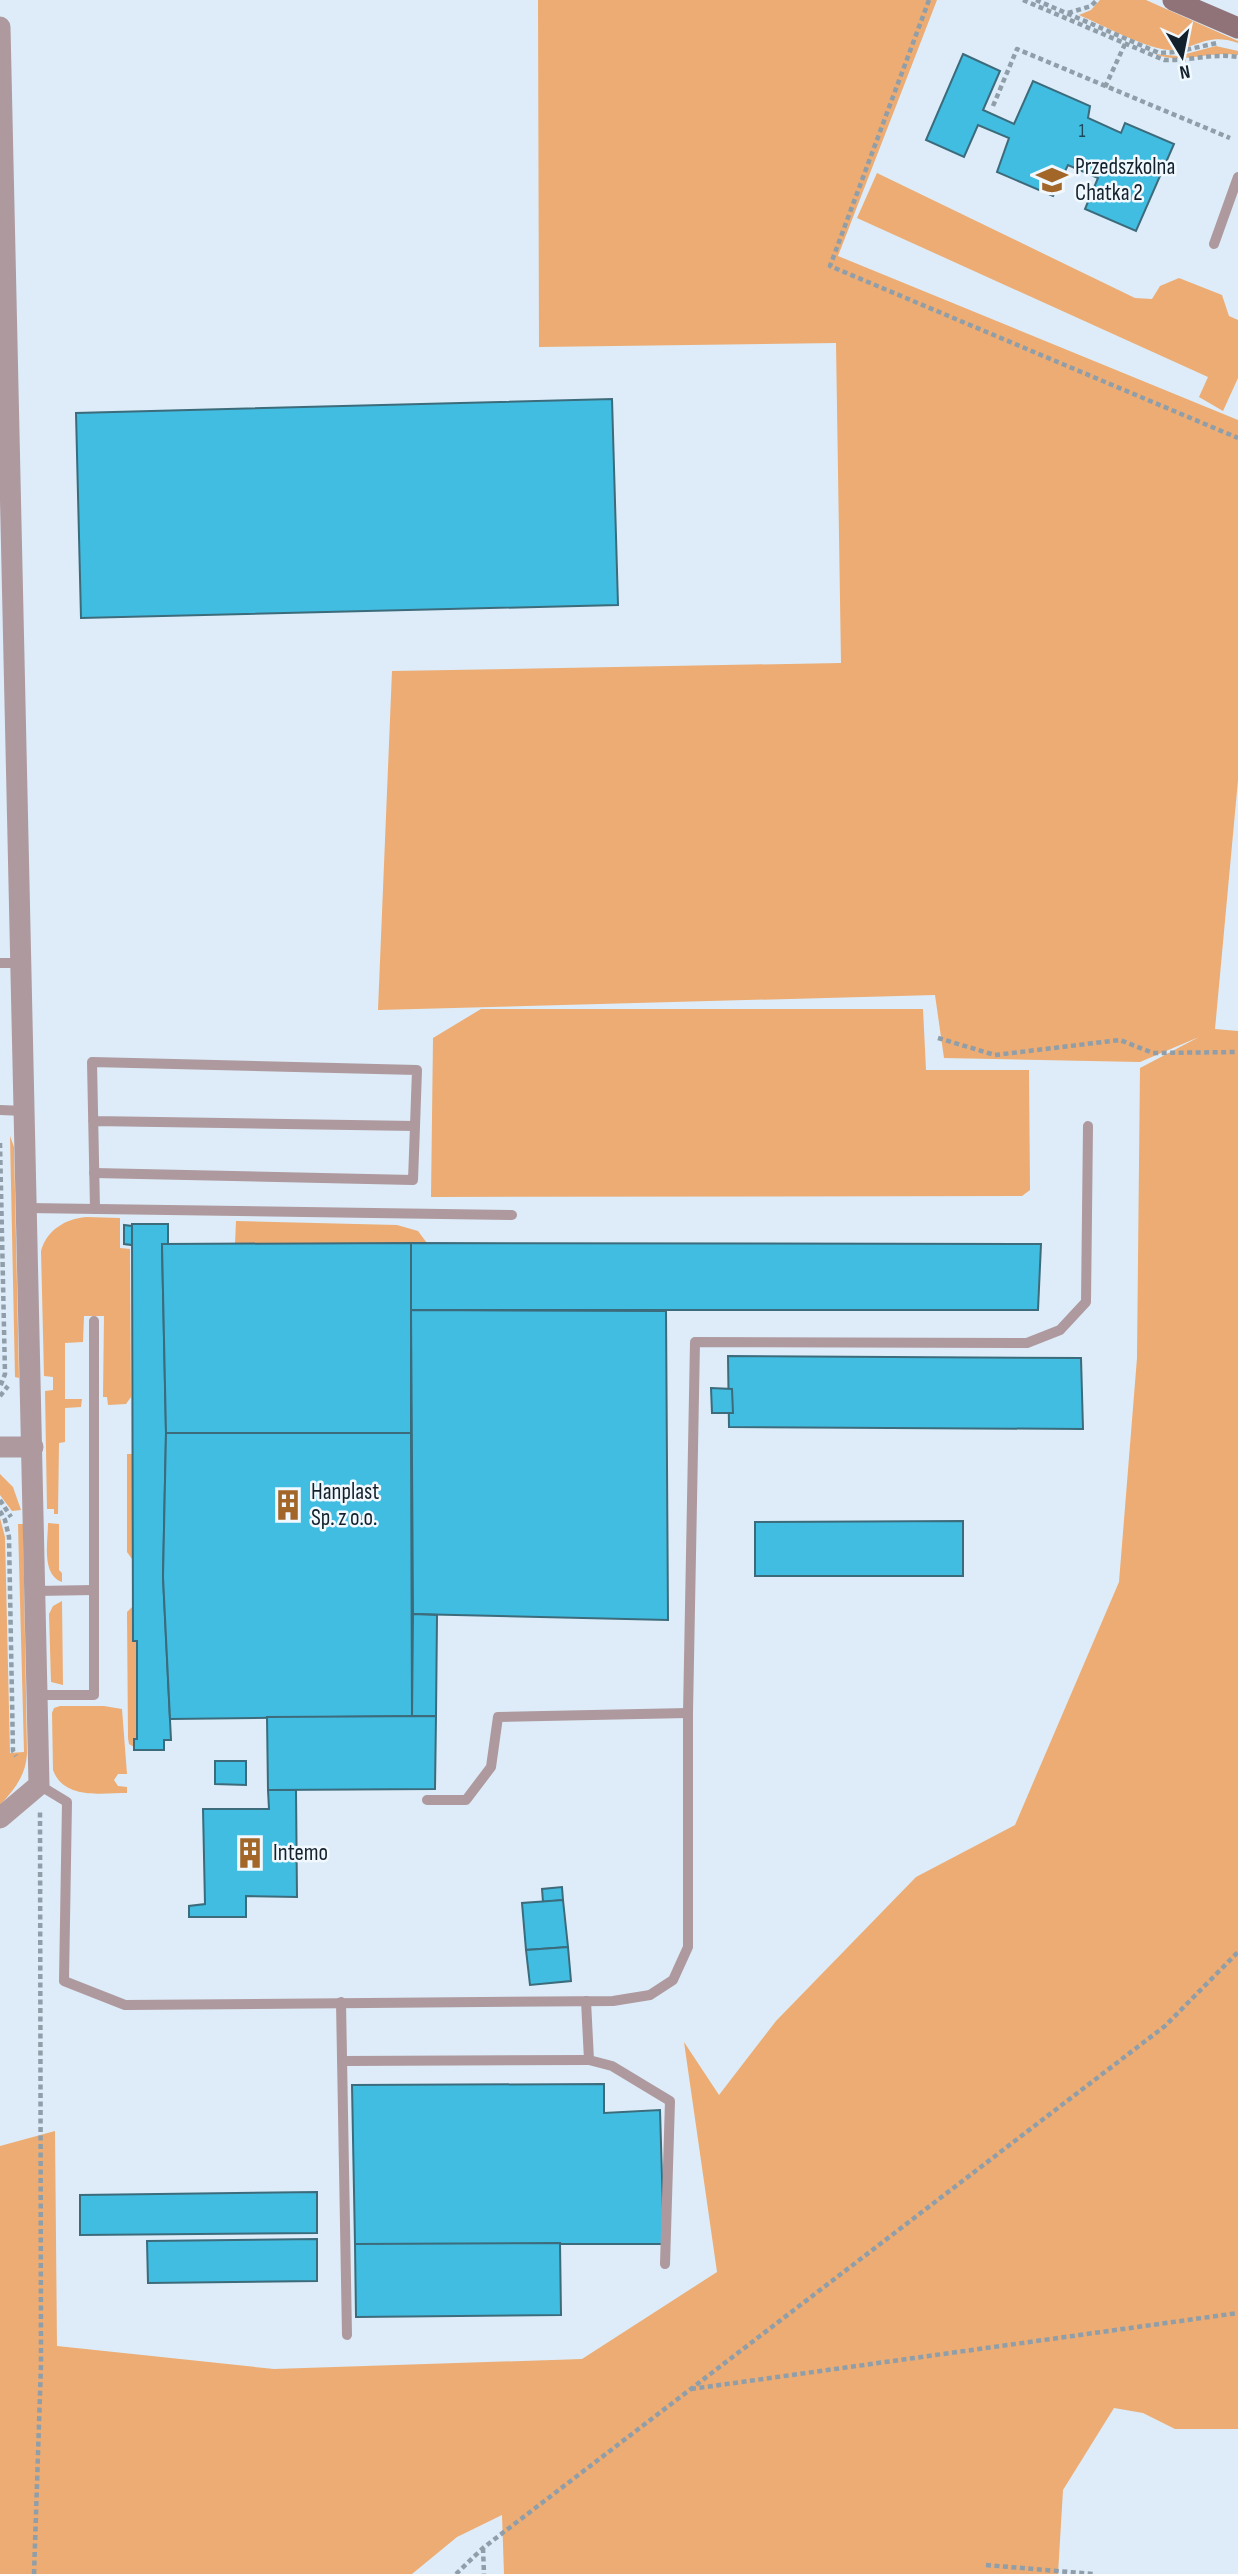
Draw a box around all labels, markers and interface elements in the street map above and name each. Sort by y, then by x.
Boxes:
north arrow [1147,21,1217,91]
text: N [1178,59,1192,83]
house number: 1 [1079,120,1086,143]
place label: Przedszkolna Chatka 2 [1075,153,1175,207]
school or university icon: Przedszkolna Chatka 2 [1035,163,1069,197]
place label: Hanplast Sp. z o.o. [311,1478,379,1532]
building icon: Hanplast Sp. z o.o. [271,1488,305,1522]
building icon: Intemo [233,1836,267,1870]
place label: Intemo [273,1839,328,1867]

